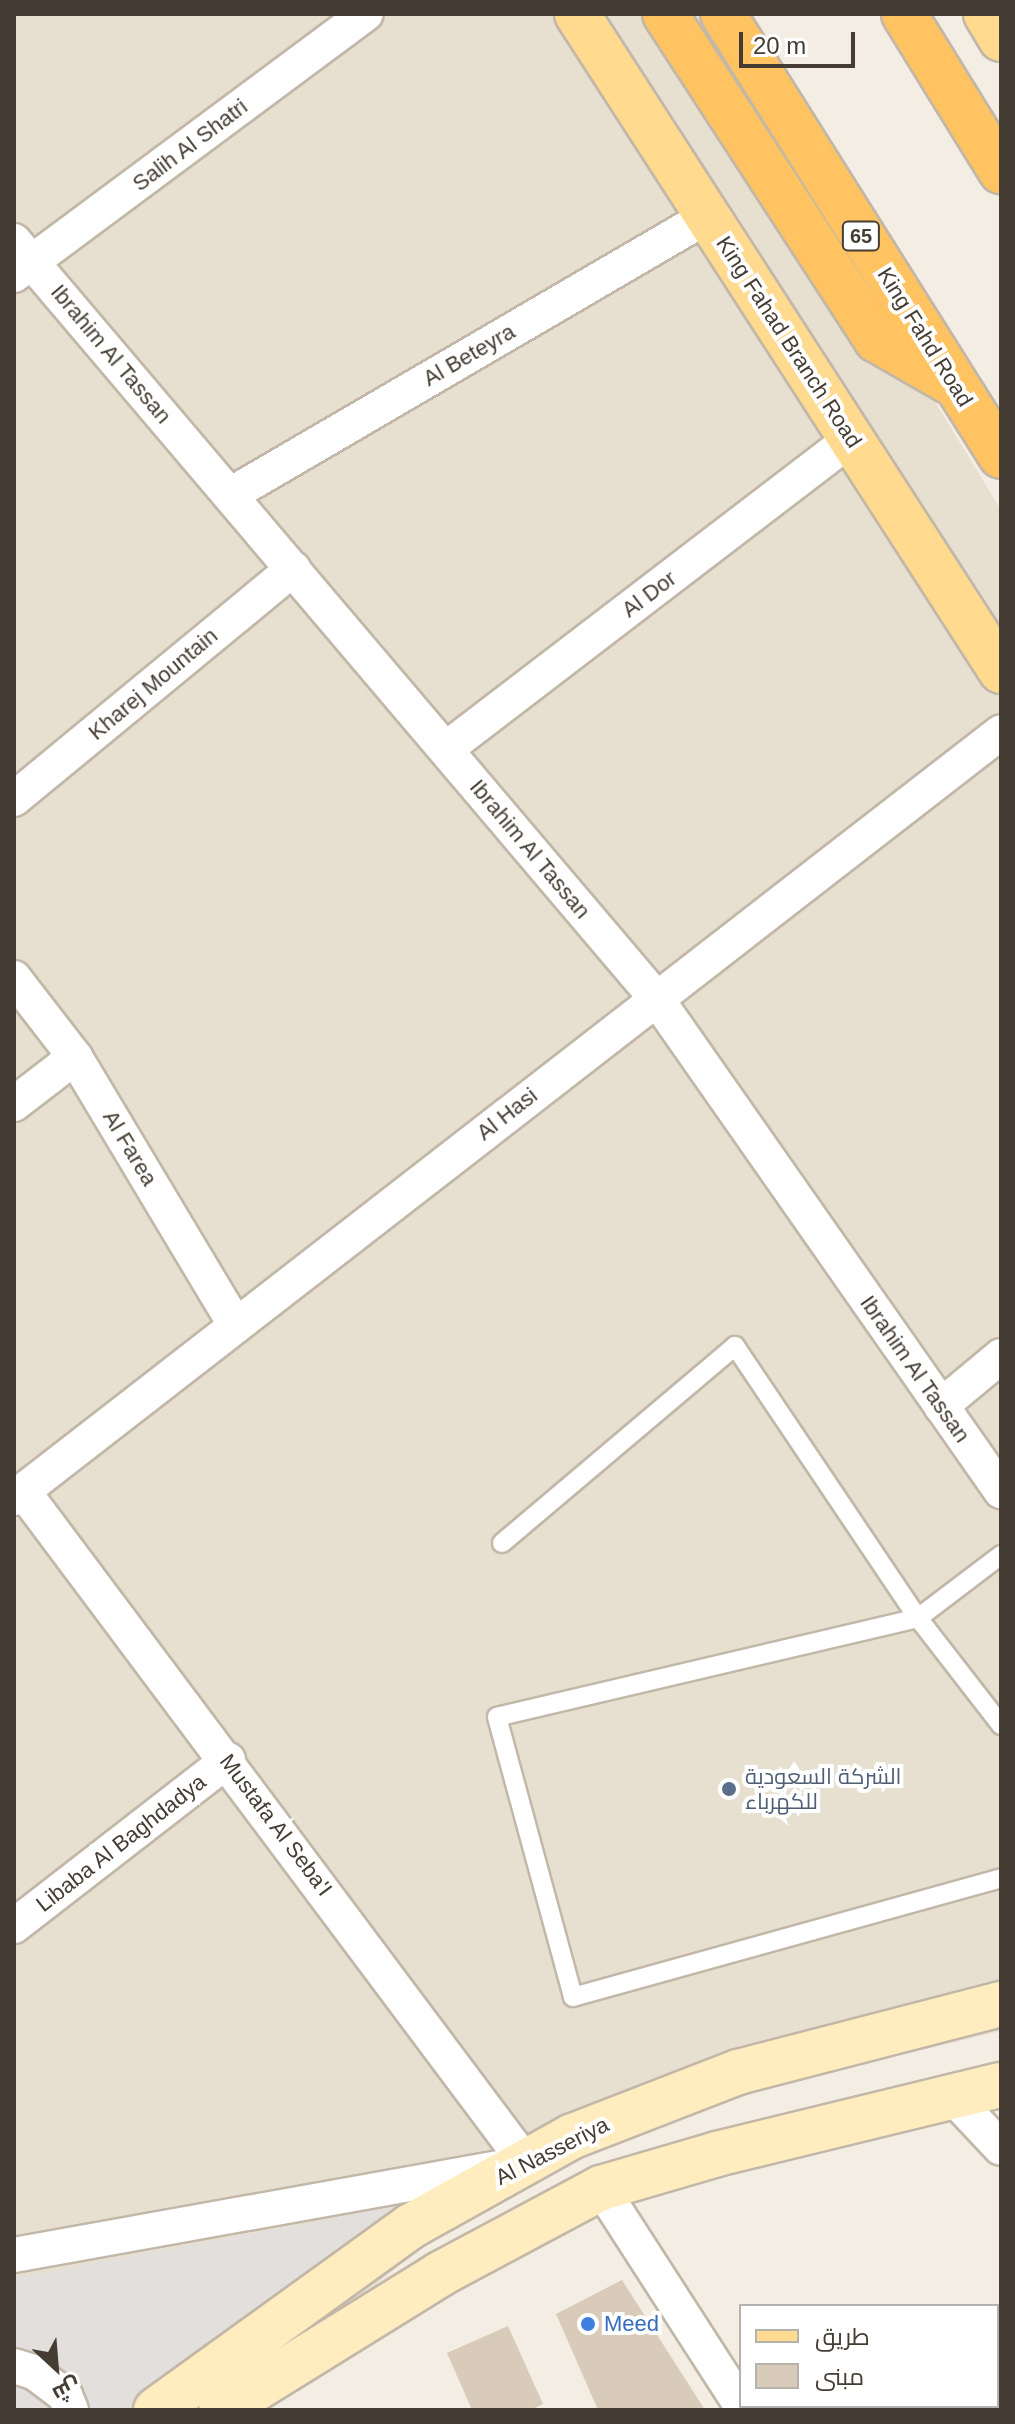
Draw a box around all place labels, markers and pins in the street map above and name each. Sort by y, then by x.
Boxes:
place label: الشركة السعودية للكهرباء [745,1763,902,1814]
marker: الشركة السعودية للكهرباء [720,1780,738,1798]
place label: Meed [604,2311,659,2337]
marker: Meed [579,2315,597,2333]

